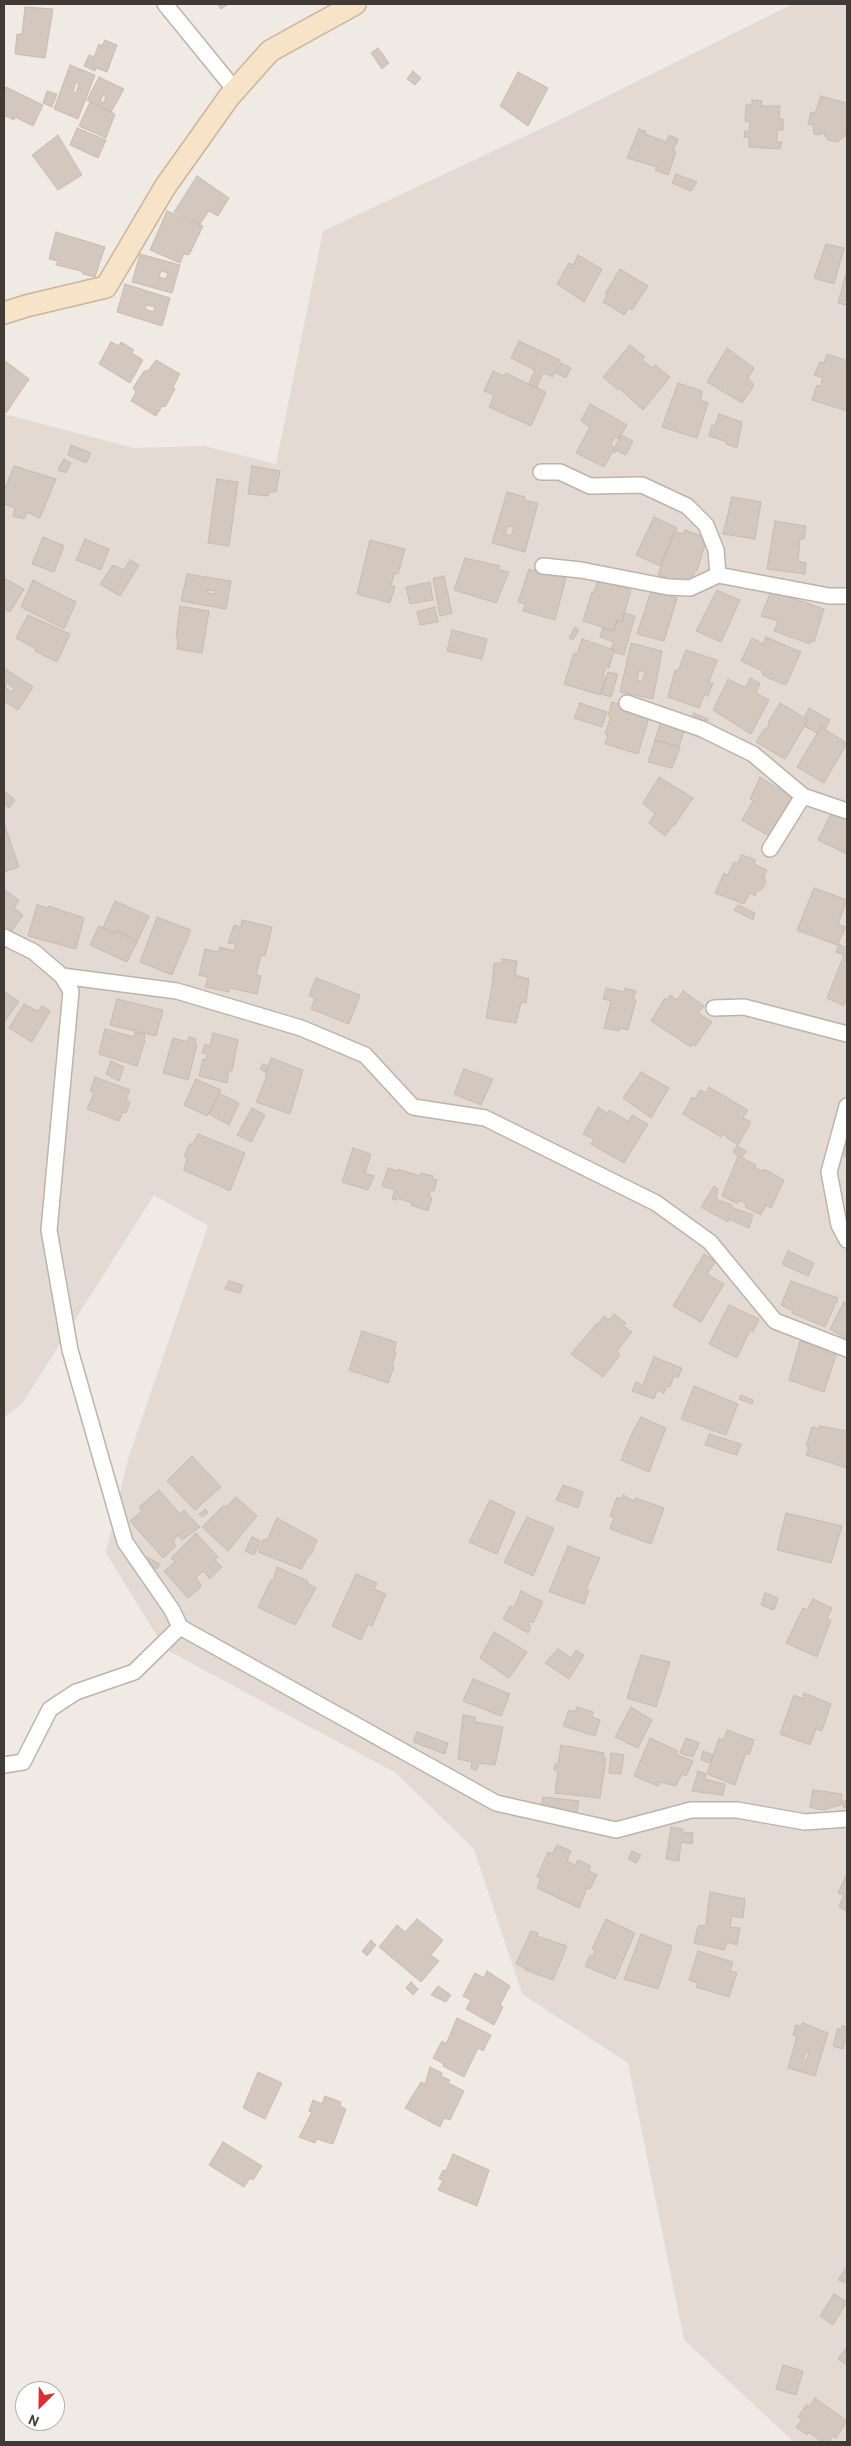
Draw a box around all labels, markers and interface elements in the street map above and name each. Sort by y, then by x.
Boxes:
north arrow [15,2381,65,2431]
text: N [26,2410,42,2429]

